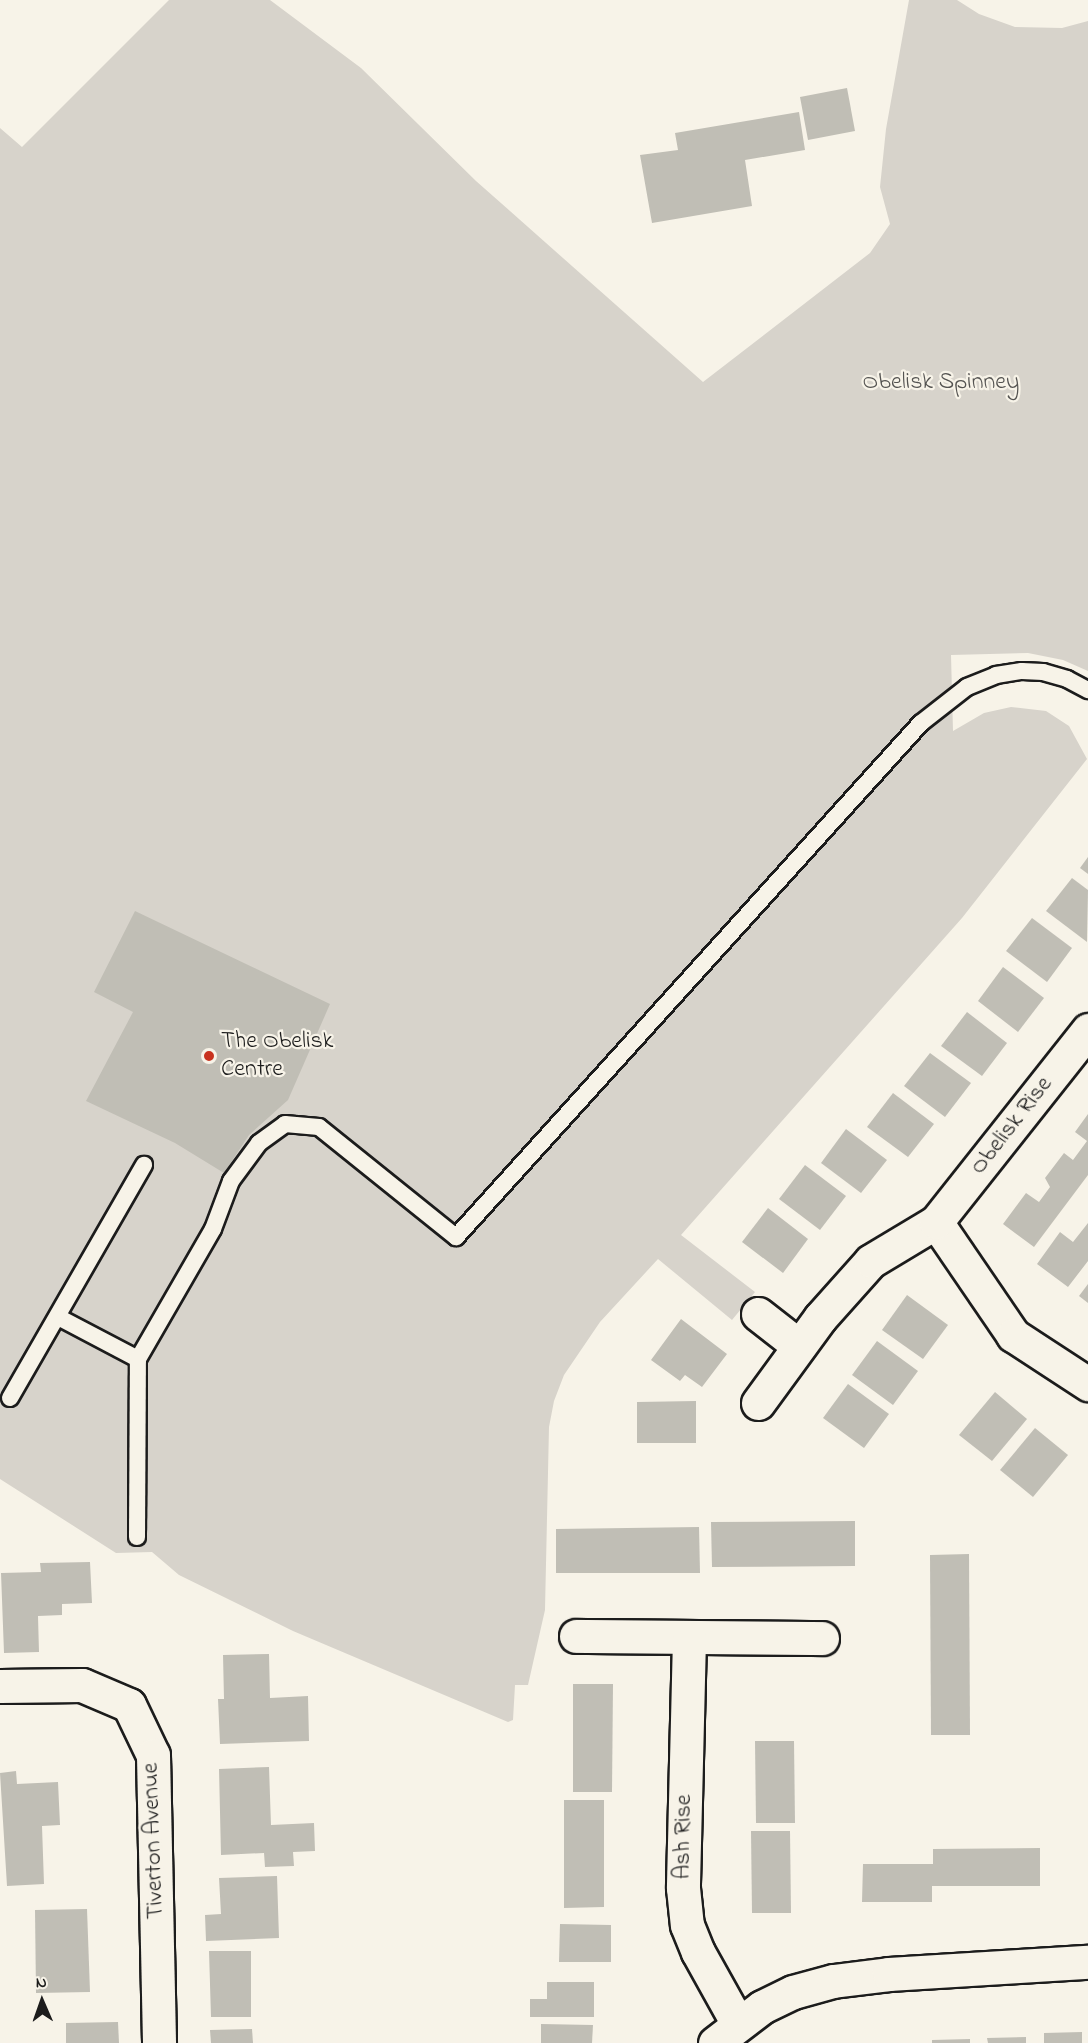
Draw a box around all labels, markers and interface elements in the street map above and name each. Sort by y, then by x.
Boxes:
park label: Obelisk Spinney [863,369,1019,397]
place label: The Obelisk Centre [221,1028,333,1084]
marker: The Obelisk Centre [202,1049,216,1063]
street label: Obelisk Rise [965,1071,1059,1181]
street label: Tiverton Avenue [137,1762,171,1920]
street label: Ash Rise [669,1794,699,1880]
north arrow [12,1971,72,2031]
text: N [36,1971,47,1995]

